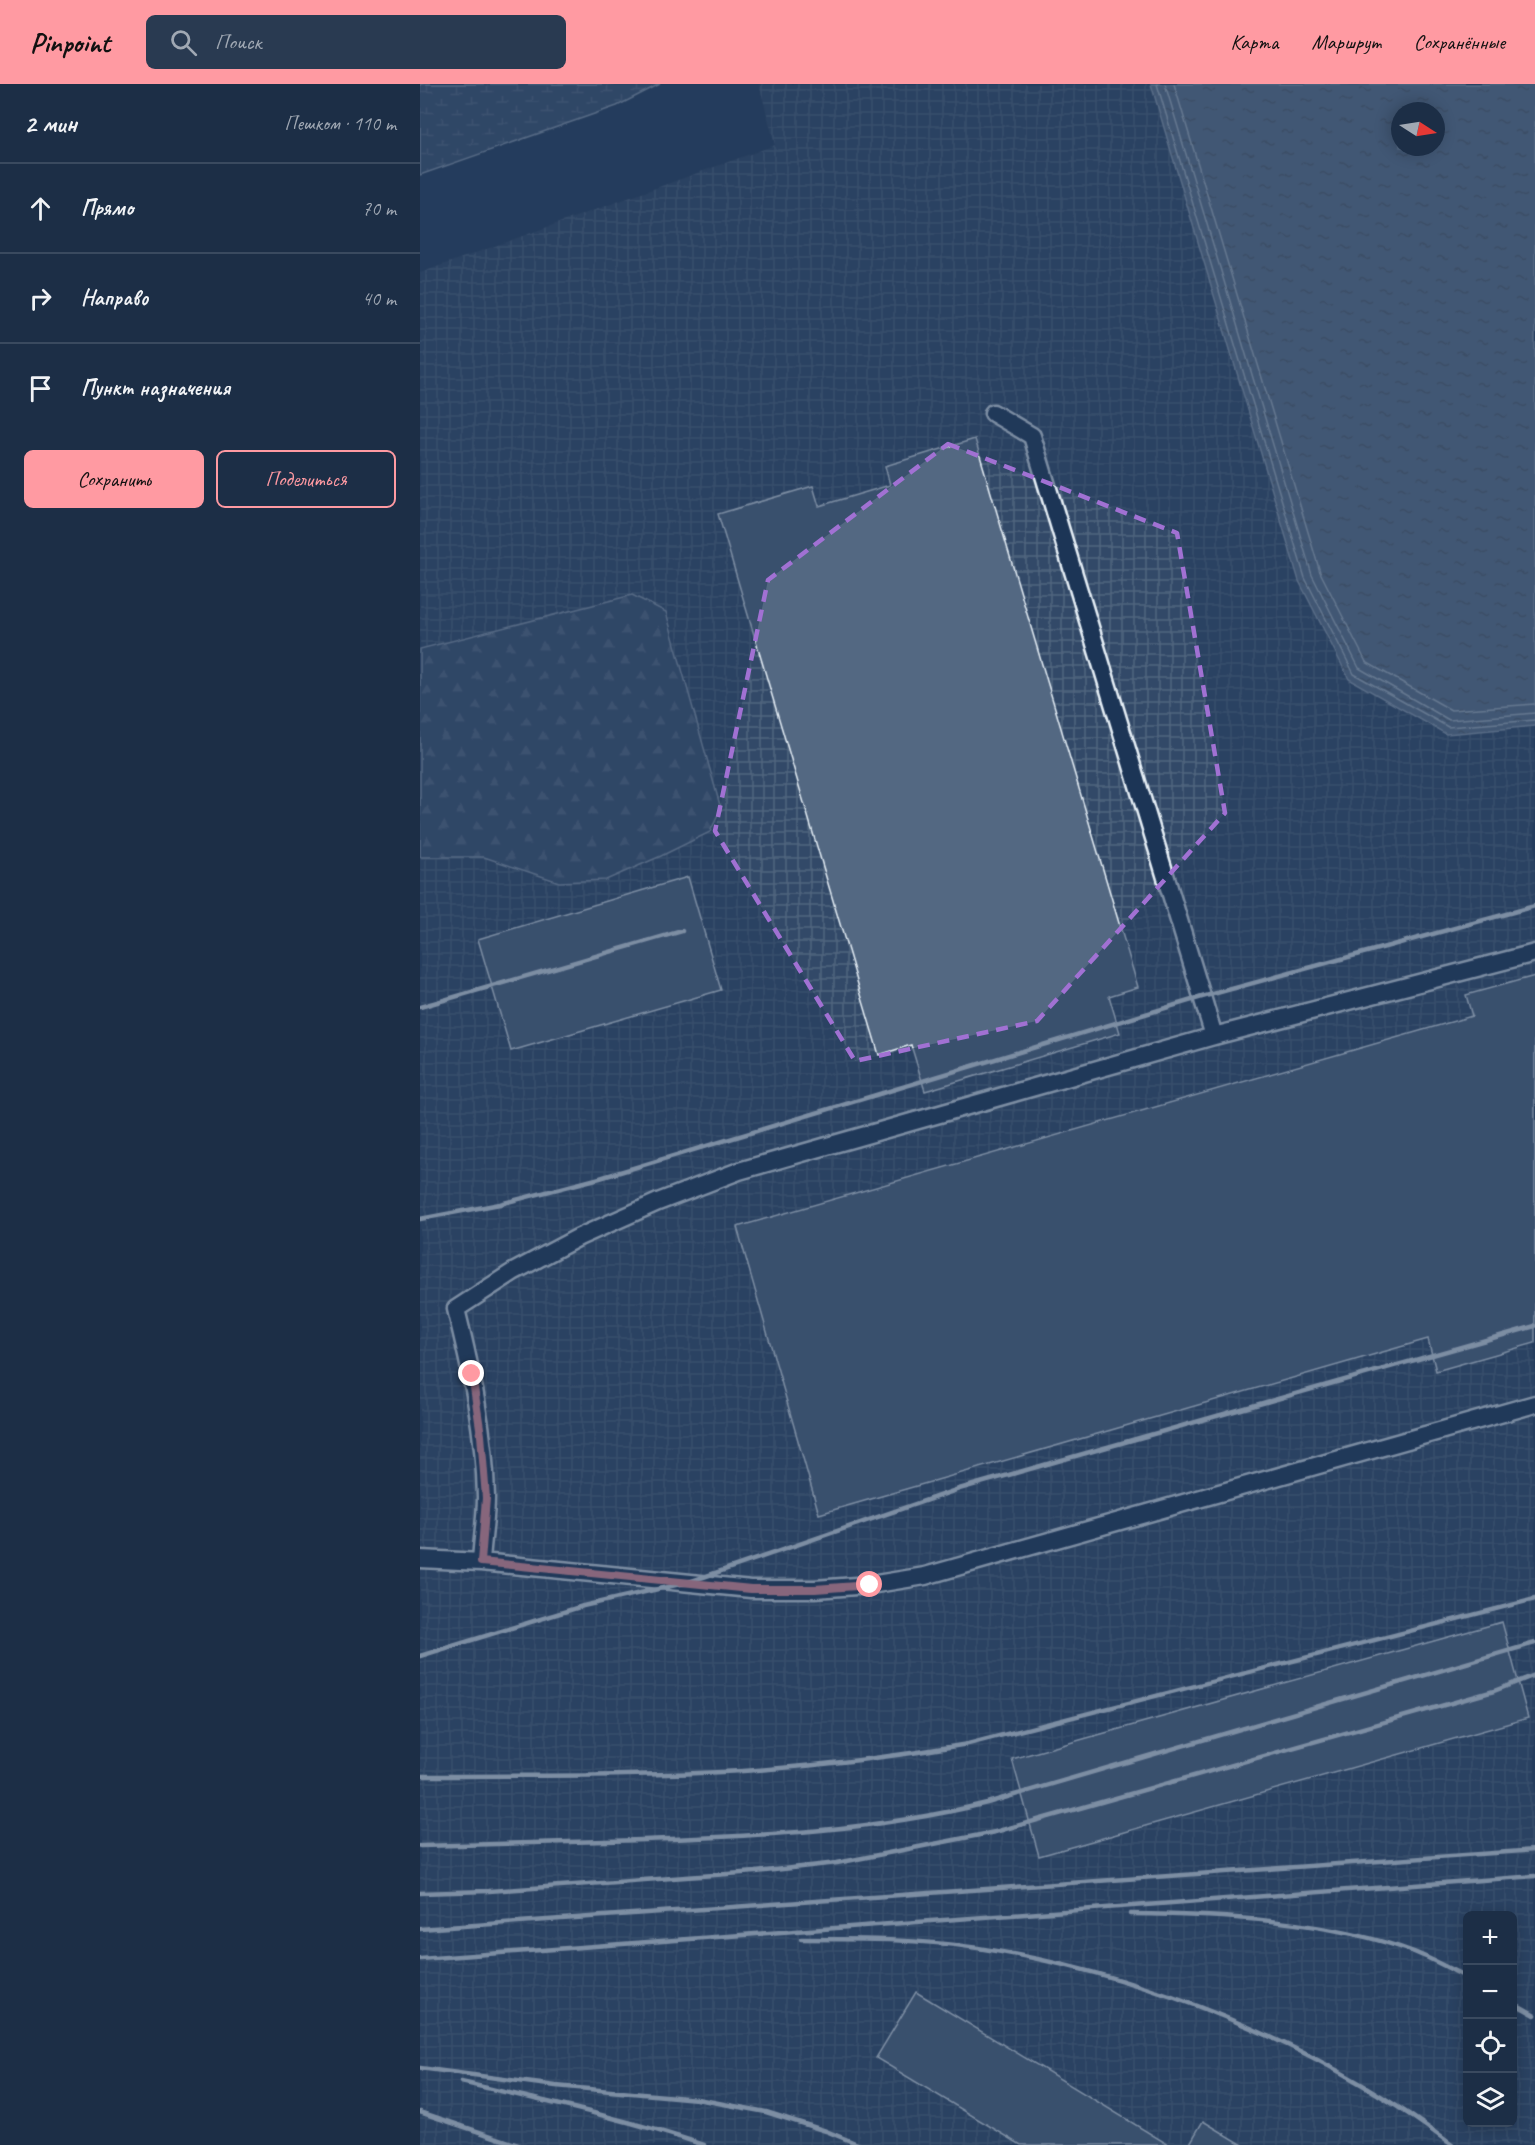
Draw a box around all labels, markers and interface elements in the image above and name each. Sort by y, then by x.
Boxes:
search box [146,15,566,69]
text: Pinpoint [30,25,110,60]
icon: search [167,26,200,59]
text: Поиск [215,28,262,56]
text: Карта [1230,29,1279,55]
text: Маршрут [1312,29,1381,55]
text: Сохранённые [1414,29,1505,55]
north arrow [1391,102,1445,156]
text: 2 мин [24,107,77,140]
text: Пешком · 110 m [284,111,396,136]
icon: ahead [24,192,57,225]
text: Прямо [81,194,133,222]
text: 70 m [362,196,396,221]
icon: right [24,282,57,315]
text: Направо [81,284,148,312]
text: 40 m [362,286,396,311]
icon: arrive [24,372,57,405]
text: Пункт назначения [81,374,230,402]
button: Сохранить [24,450,204,508]
button: Поделиться [216,450,396,508]
route end [458,1360,484,1386]
route start [856,1571,882,1597]
map controls [1463,1911,1517,2127]
button: + [1463,1911,1517,1965]
button: − [1463,1965,1517,2019]
button: locate [1463,2019,1517,2073]
button: layers [1463,2073,1517,2127]

